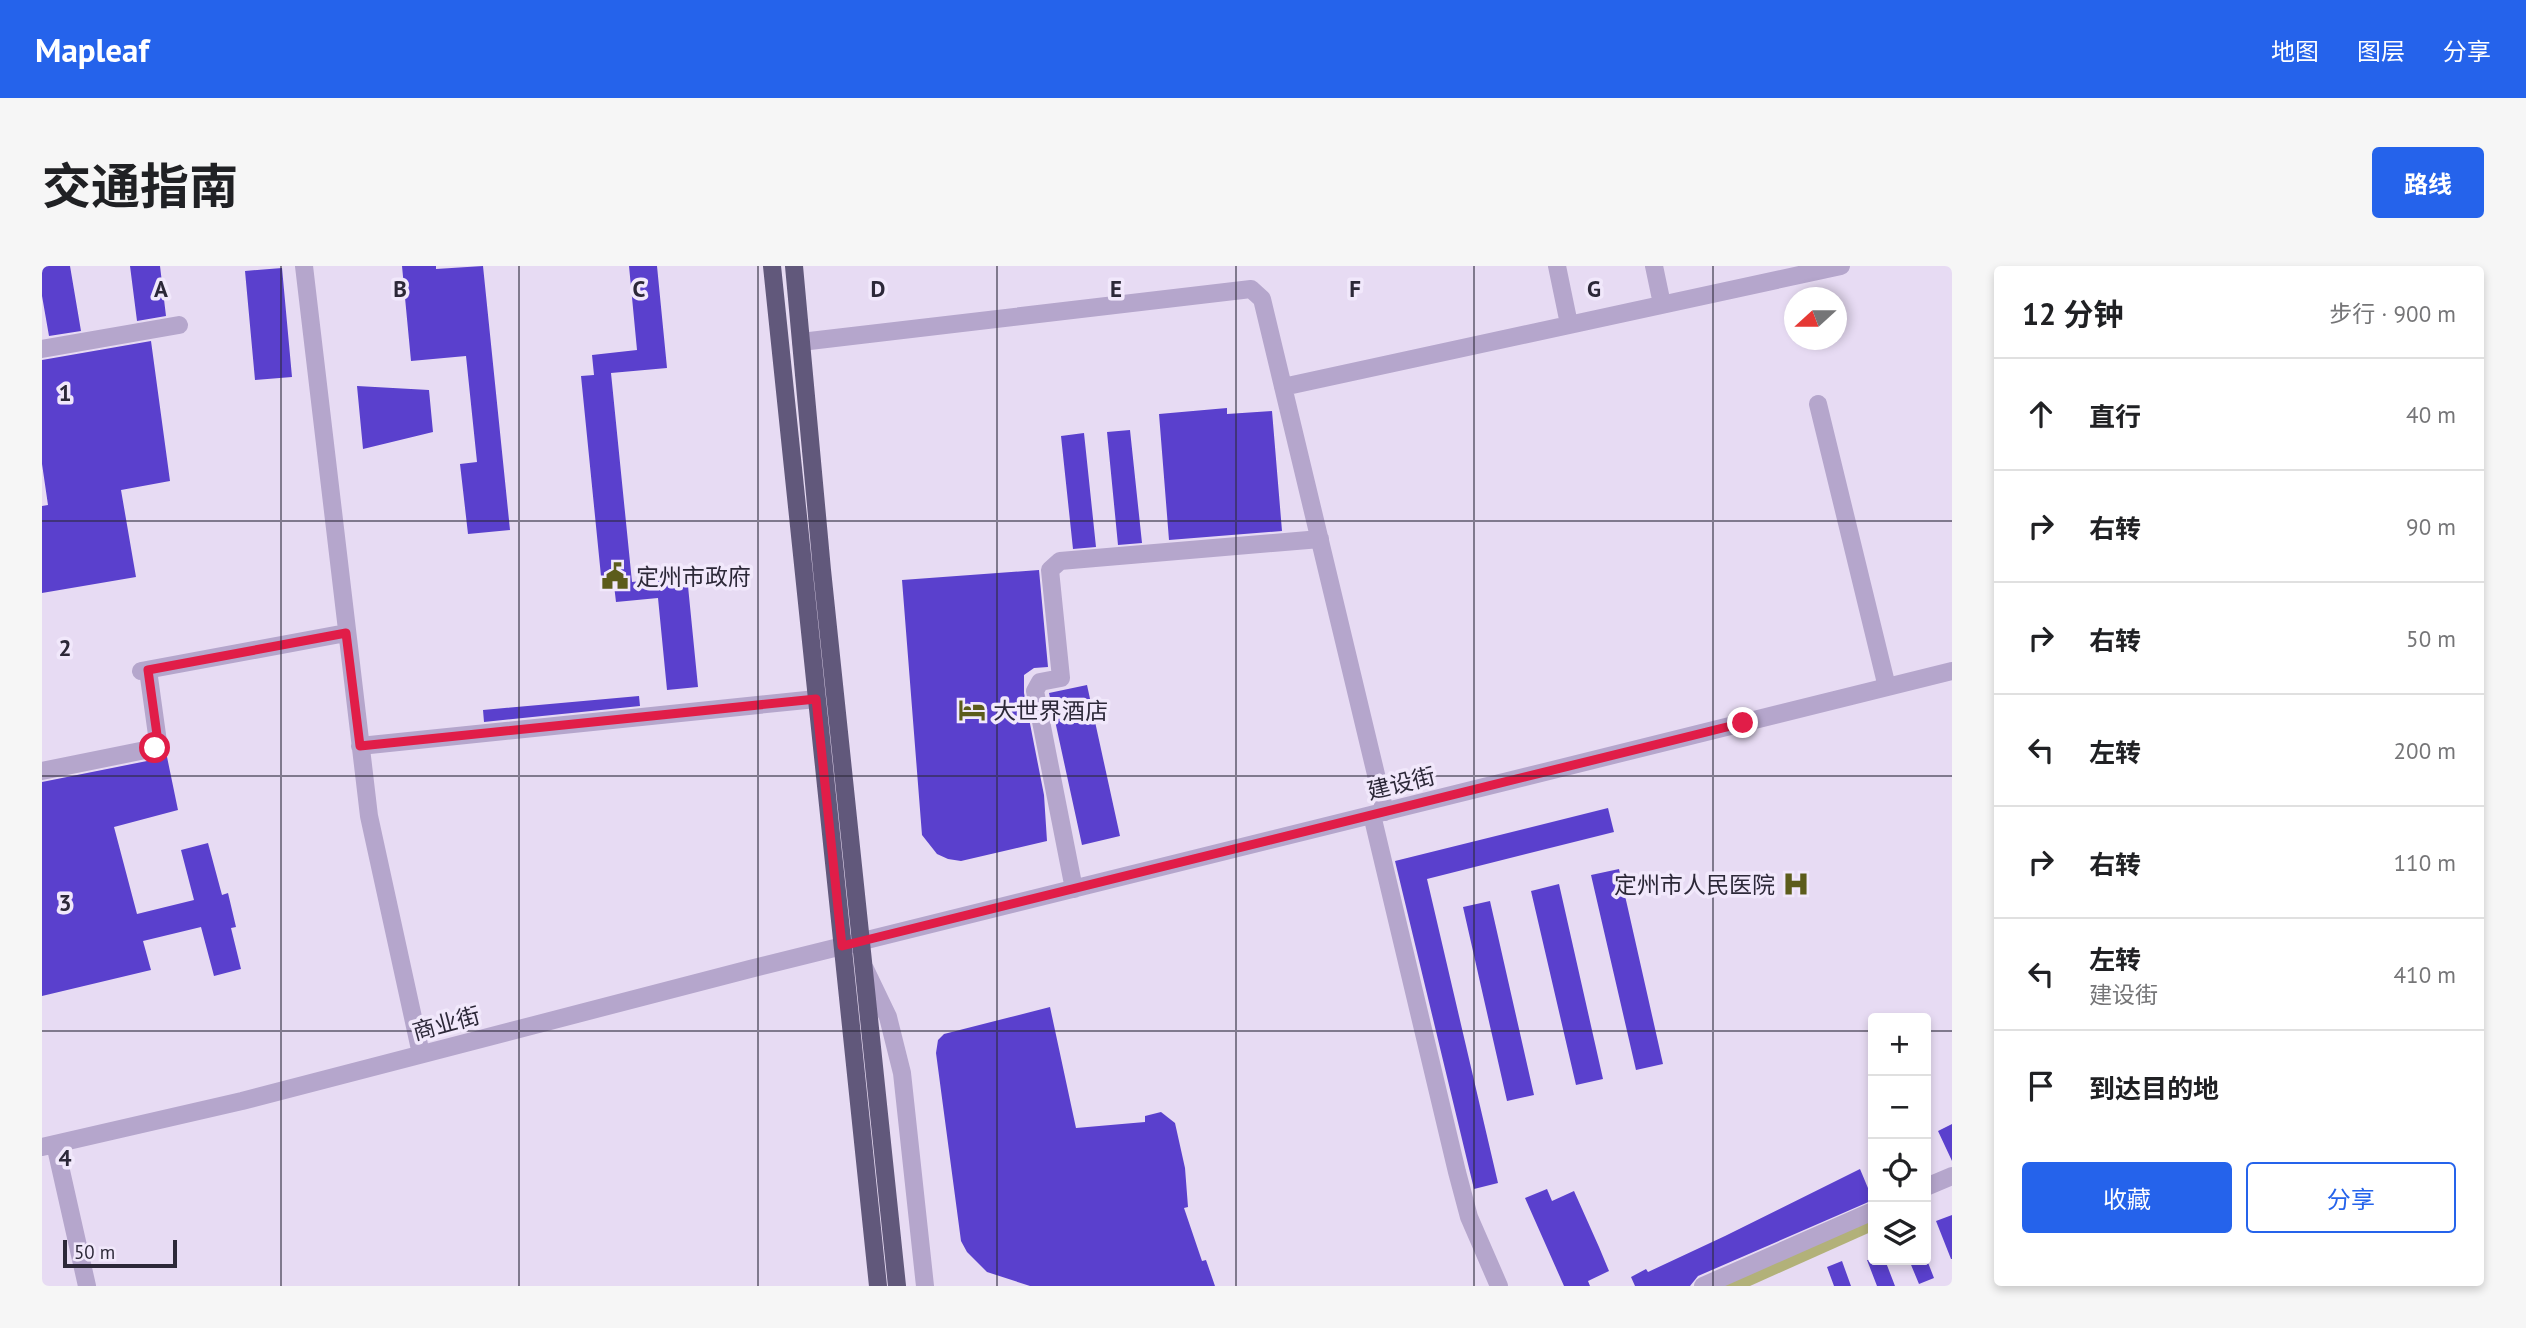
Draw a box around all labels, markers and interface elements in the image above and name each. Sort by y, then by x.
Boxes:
text: Mapleaf [35,28,149,71]
text: 地图 [2271,36,2319,67]
text: 图层 [2357,36,2405,67]
text: 分享 [2443,36,2491,67]
button: 路线 [2372,147,2484,218]
text: 交通指南 [42,154,238,218]
text: A [154,274,168,303]
text: B [393,274,407,303]
text: C [633,274,646,303]
text: D [871,274,885,303]
text: E [1110,274,1122,303]
text: F [1349,274,1361,303]
text: G [1587,274,1601,303]
north arrow [1784,287,1847,350]
text: 12 分钟 [2022,294,2124,333]
text: 步行 · 900 m [2329,299,2456,328]
text: 1 [58,378,72,407]
icon: ahead [2022,395,2060,433]
text: 直行 [2089,400,2141,433]
text: 40 m [2406,400,2456,429]
icon: right [2022,507,2060,545]
text: 右转 [2089,512,2141,545]
text: 90 m [2406,512,2456,541]
public building icon: 定州市政府 [600,561,630,591]
place label: 定州市政府 [636,562,751,591]
icon: right [2022,619,2060,657]
text: 右转 [2089,624,2141,657]
text: 50 m [2406,624,2456,653]
text: 2 [58,633,72,662]
hotel icon: 大世界酒店 [957,695,987,725]
place label: 大世界酒店 [993,696,1108,725]
route end [1727,707,1758,738]
icon: left [2022,731,2060,769]
route start [139,732,170,763]
text: 左转 [2089,736,2141,769]
text: 200 m [2394,736,2456,765]
street label: 建设街 [1364,761,1438,805]
icon: right [2022,843,2060,881]
text: 右转 [2089,848,2141,881]
text: 110 m [2394,848,2456,877]
hospital icon: 定州市人民医院 [1781,869,1811,899]
place label: 定州市人民医院 [1614,870,1775,899]
text: 3 [58,888,72,917]
text: 左转 [2089,943,2141,976]
icon: left [2022,955,2060,993]
text: 410 m [2394,960,2456,989]
text: 建设街 [2089,980,2158,1009]
street label: 商业街 [409,1000,483,1046]
map controls [1868,1013,1931,1265]
button: + [1868,1013,1931,1076]
icon: arrive [2022,1067,2060,1105]
text: 到达目的地 [2089,1072,2219,1105]
button: − [1868,1076,1931,1139]
button: locate [1868,1139,1931,1202]
text: 4 [58,1143,72,1172]
button: 收藏 [2022,1162,2232,1233]
button: 分享 [2246,1162,2456,1233]
button: layers [1868,1202,1931,1265]
scale bar [63,1237,177,1269]
text: 50 m [74,1240,115,1264]

